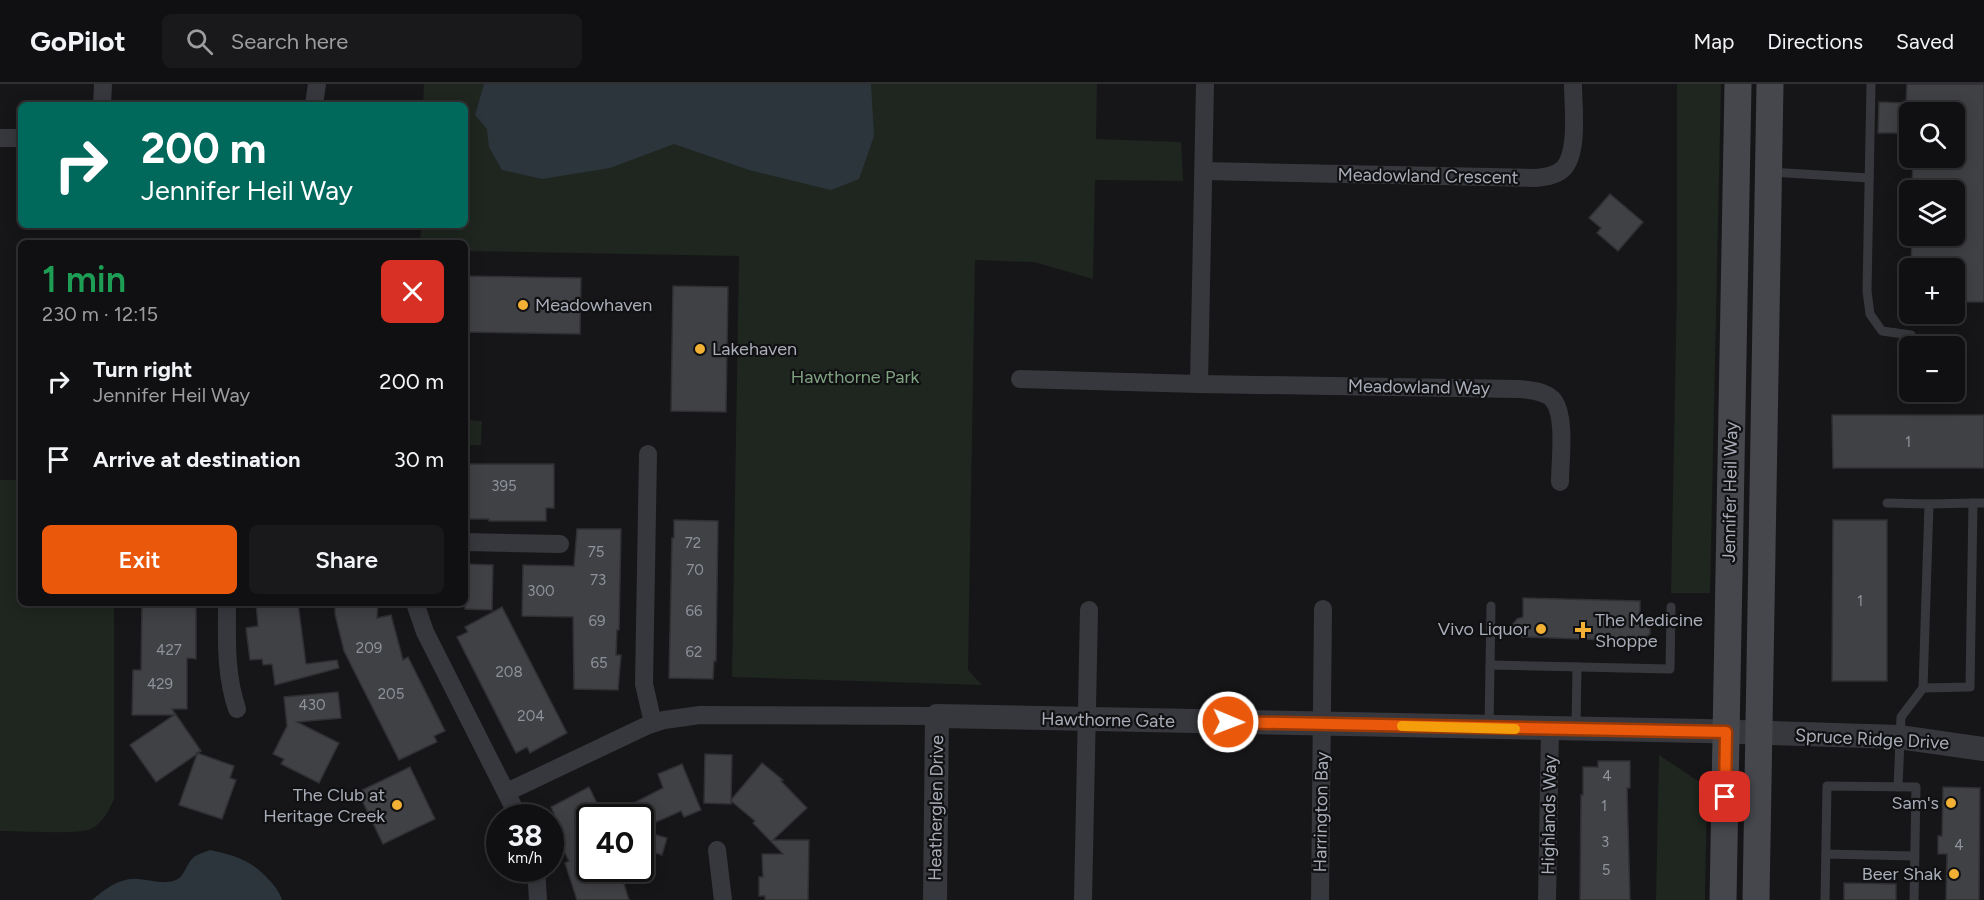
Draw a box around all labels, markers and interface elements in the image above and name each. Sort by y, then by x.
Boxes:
search box [162,14,582,68]
text: GoPilot [30,24,126,58]
icon: search [183,25,216,58]
text: Search here [231,28,348,55]
text: Map [1693,29,1734,54]
text: Directions [1767,29,1863,54]
text: Saved [1896,29,1954,54]
map controls [1899,102,1965,402]
button: search [1899,102,1965,168]
text: 200 m [141,123,266,174]
icon: right [42,126,120,204]
street label: Meadowland Crescent [1337,163,1519,189]
text: Jennifer Heil Way [141,174,353,207]
button: layers [1899,180,1965,246]
text: 1 min [42,258,126,301]
button: + [1899,258,1965,324]
button: close [381,260,444,323]
place label: Meadowhaven [535,294,652,316]
marker: Meadowhaven [516,298,530,312]
text: 230 m · 12:15 [42,302,158,326]
button: − [1899,336,1965,402]
place label: Lakehaven [712,338,797,360]
marker: Lakehaven [693,342,707,356]
text: Turn right [93,356,192,383]
icon: right [42,365,75,398]
park label: Hawthorne Park [791,366,920,388]
text: 200 m [379,368,444,395]
street label: Meadowland Way [1348,375,1491,399]
text: Jennifer Heil Way [93,383,250,407]
street label: Jennifer Heil Way [1718,421,1742,563]
house number: 1 [1905,433,1911,451]
icon: arrive [42,443,75,476]
text: Arrive at destination [93,446,301,473]
text: 30 m [394,446,444,473]
house number: 395 [491,477,517,495]
button: Exit [42,525,237,594]
button: Share [249,525,444,594]
house number: 72 [685,534,701,552]
house number: 75 [588,543,604,561]
house number: 70 [686,561,704,579]
house number: 73 [590,571,606,589]
house number: 300 [527,582,555,600]
house number: 1 [1857,592,1863,610]
house number: 66 [686,602,703,620]
place label: The Medicine Shoppe [1595,609,1703,652]
house number: 69 [589,612,605,630]
place label: Vivo Liquor [1438,618,1529,640]
marker: Vivo Liquor [1534,622,1548,636]
marker: The Medicine Shoppe [1576,623,1590,637]
house number: 209 [356,639,382,657]
house number: 427 [156,641,182,659]
house number: 62 [686,643,702,661]
house number: 65 [590,654,608,672]
house number: 208 [495,663,523,681]
house number: 429 [147,675,173,693]
house number: 205 [378,685,404,703]
position arrow [1196,690,1260,754]
house number: 430 [298,696,326,714]
house number: 204 [517,707,545,725]
street label: Hawthorne Gate [1041,708,1175,732]
street label: Spruce Ridge Drive [1794,724,1950,754]
street label: Heatherglen Drive [924,735,948,881]
street label: Harrington Bay [1309,751,1333,873]
street label: Highlands Way [1537,754,1561,875]
house number: 4 [1602,767,1612,785]
pin [1699,771,1750,822]
icon: arrive [1708,780,1741,813]
place label: The Club at Heritage Creek [263,784,385,827]
place label: Sam's [1891,792,1939,814]
marker: Sam's [1944,796,1958,810]
house number: 1 [1601,797,1607,815]
marker: The Club at Heritage Creek [390,798,404,812]
speed limit sign: 40 [576,804,654,882]
text: 38 [507,817,543,854]
house number: 3 [1601,833,1609,851]
house number: 4 [1954,836,1964,854]
text: km/h [508,849,542,867]
house number: 5 [1602,861,1610,879]
place label: Beer Shak [1862,863,1942,885]
marker: Beer Shak [1947,867,1961,881]

